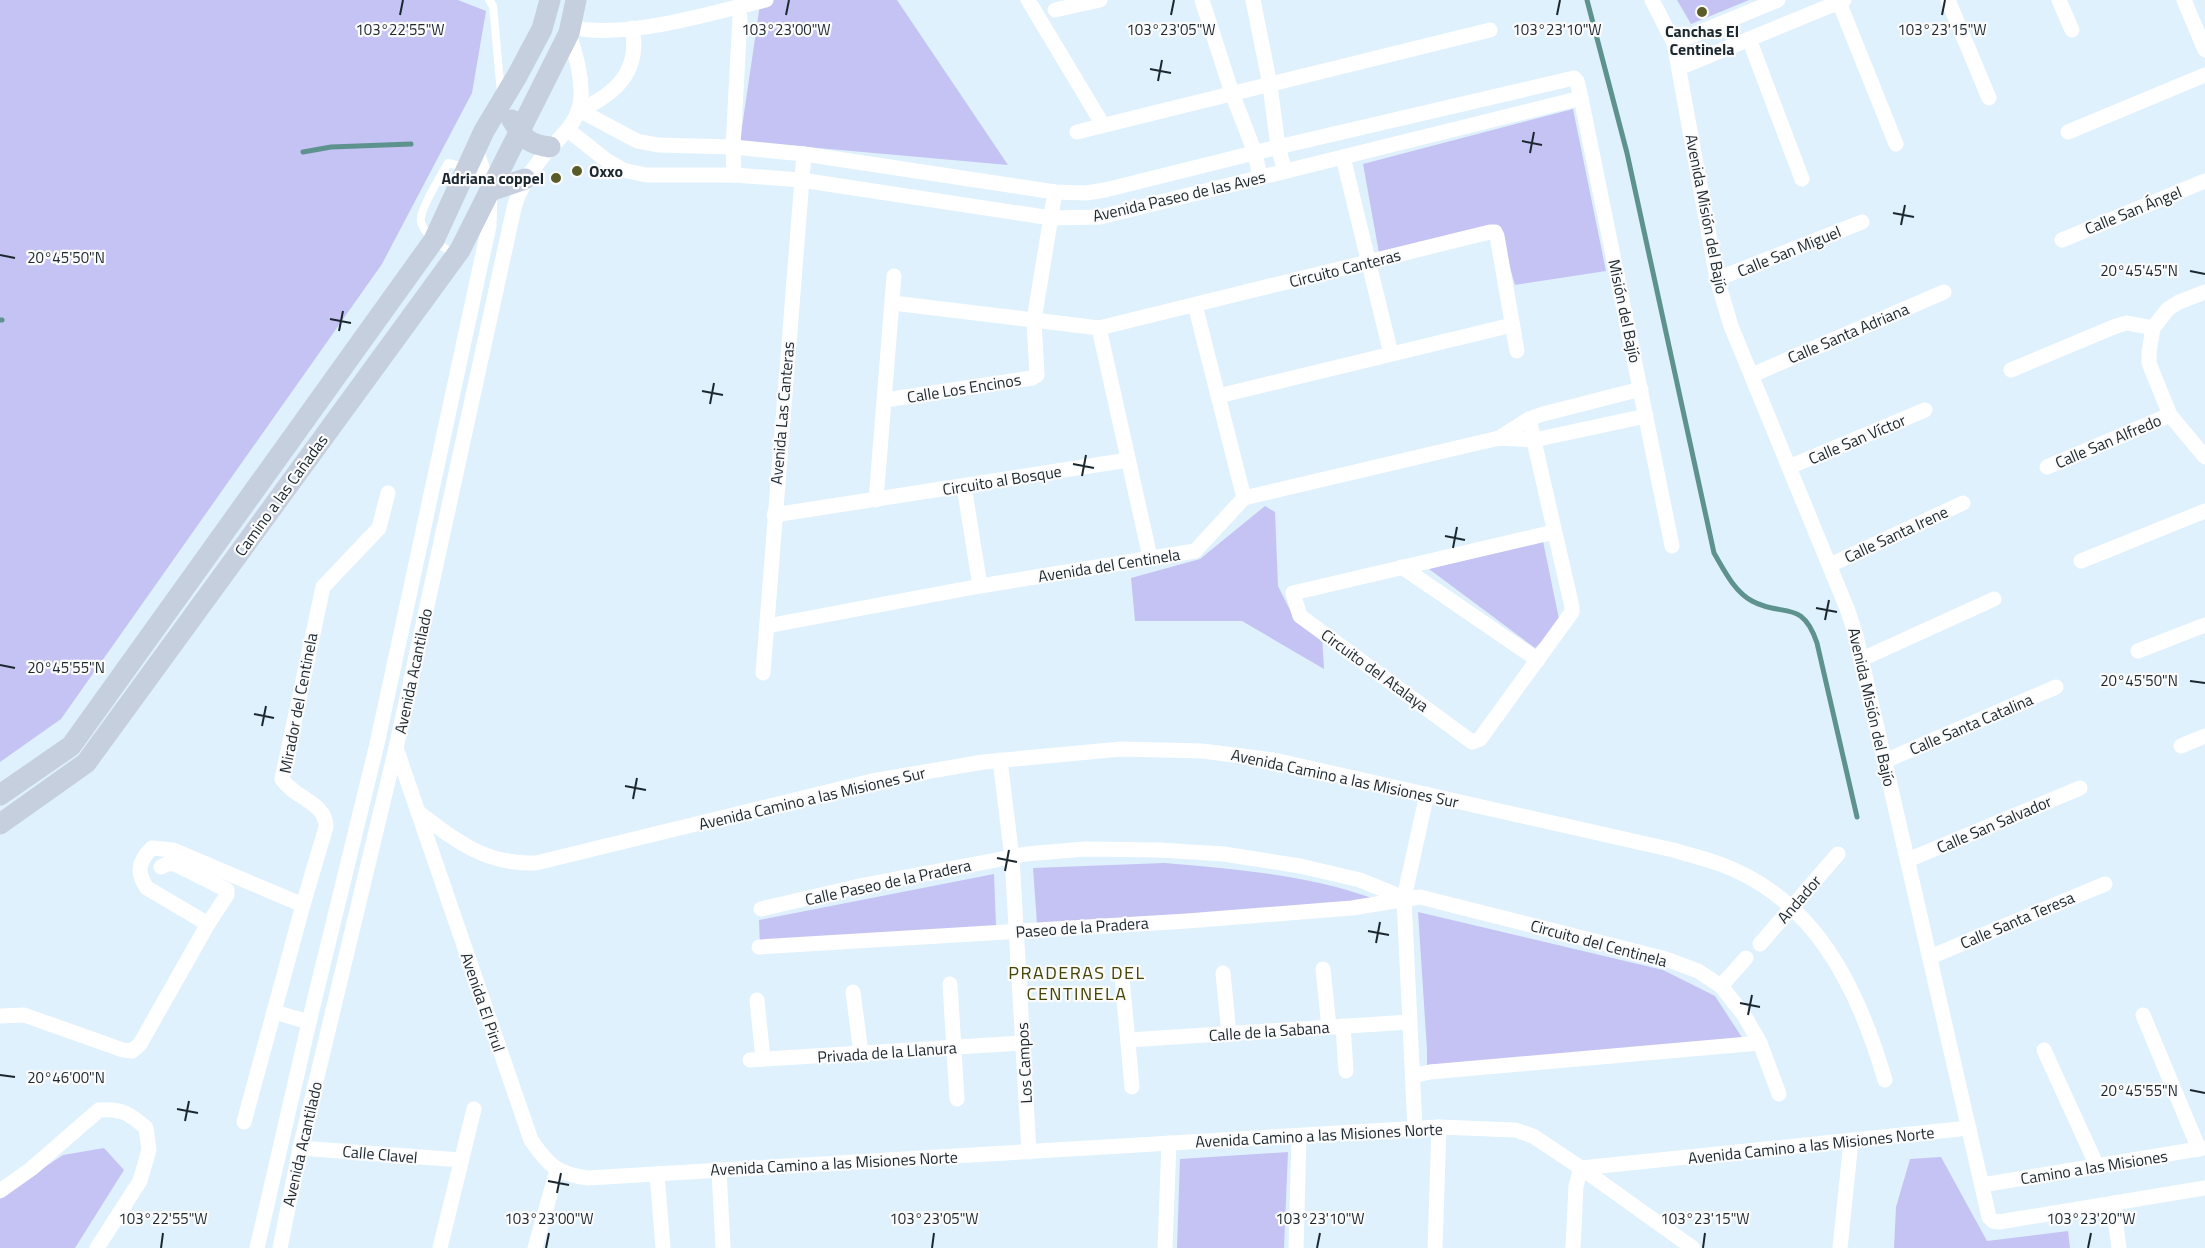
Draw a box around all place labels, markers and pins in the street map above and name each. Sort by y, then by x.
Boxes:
marker: Canchas El Centinela [1695,5,1709,19]
place label: Canchas El Centinela [1665,19,1739,61]
place label: Oxxo [589,159,623,183]
marker: Oxxo [570,164,584,178]
place label: Adriana coppel [441,166,544,190]
marker: Adriana coppel [549,171,563,185]

